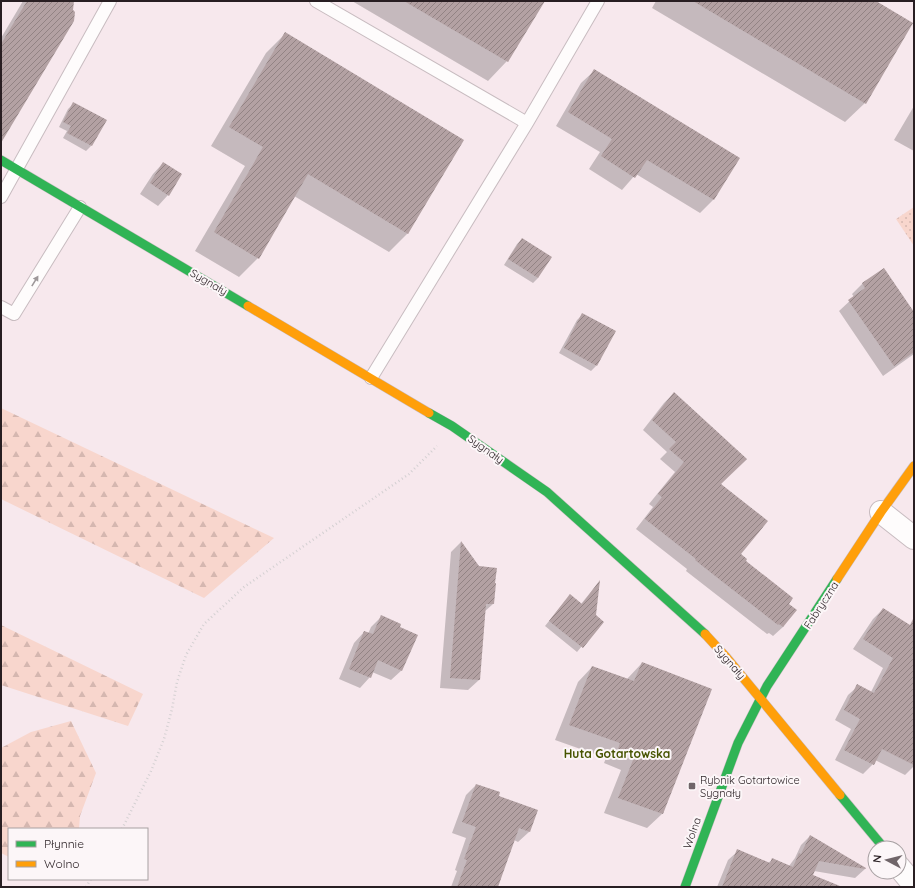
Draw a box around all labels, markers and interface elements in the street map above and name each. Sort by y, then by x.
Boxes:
street label: Sygnały [188,266,230,298]
one-way arrow [31,275,38,287]
street label: Sygnały [465,432,507,466]
street label: Fabryczna [800,579,842,631]
street label: Sygnały [711,642,749,682]
district label: Huta Gotartowska [564,746,670,761]
place label: Rybnik Gotartowice Sygnały [700,773,800,800]
marker: Rybnik Gotartowice Sygnały [687,781,697,791]
street label: Wolna [680,815,704,851]
legend [8,828,148,880]
text: Płynnie [44,836,84,851]
north arrow [867,840,907,880]
text: N [870,854,885,864]
text: Wolno [44,856,80,871]

